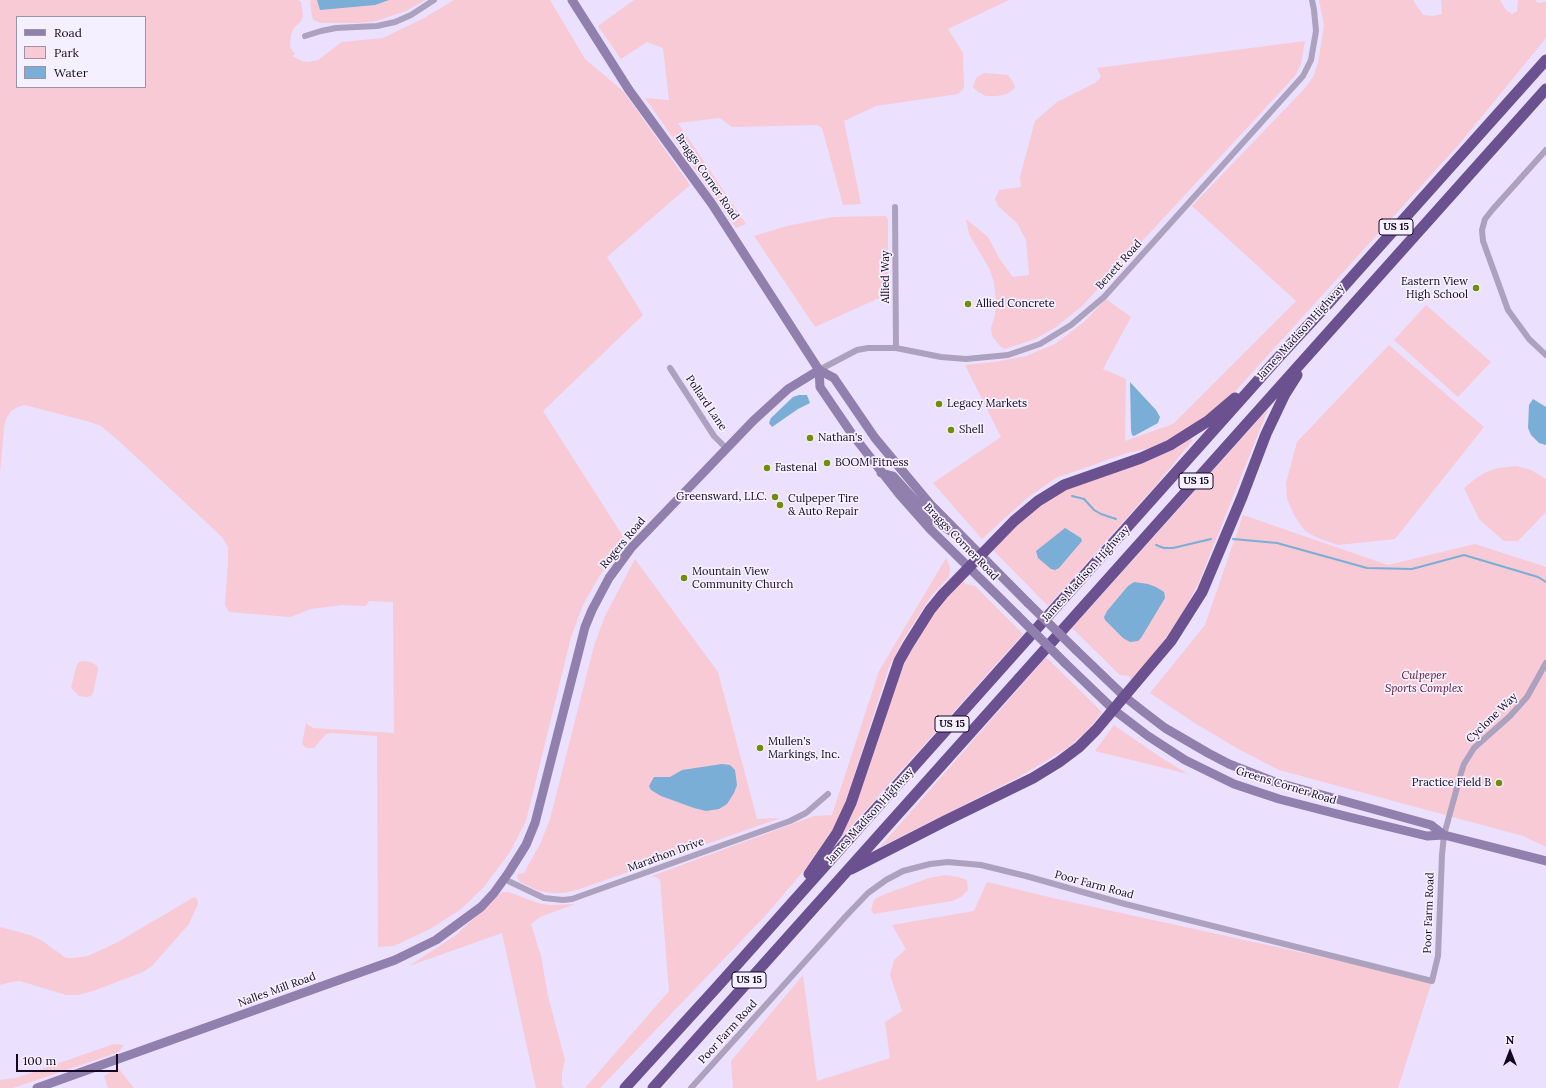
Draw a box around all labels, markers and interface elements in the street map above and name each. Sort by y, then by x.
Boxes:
legend [16,16,146,88]
text: Road [54,25,82,40]
text: Park [54,45,79,60]
text: Water [54,65,88,80]
street label: Braggs Corner Road [672,131,742,223]
road number: US 15 [1379,219,1413,235]
street label: Benett Road [1093,237,1145,293]
street label: Allied Way [879,250,893,304]
place label: Eastern View High School [1401,275,1468,301]
street label: James Madison Highway [1254,281,1348,383]
marker: Eastern View High School [1471,283,1481,293]
place label: Allied Concrete [976,297,1055,311]
marker: Allied Concrete [963,299,973,309]
street label: Pollard Lane [683,373,729,433]
place label: Legacy Markets [947,397,1027,411]
marker: Legacy Markets [934,399,944,409]
place label: Shell [959,423,984,437]
marker: Shell [946,425,956,435]
place label: Nathan's [818,431,862,445]
marker: Nathan's [805,433,815,443]
place label: BOOM Fitness [835,456,909,470]
marker: BOOM Fitness [822,458,832,468]
place label: Fastenal [775,461,817,475]
marker: Fastenal [762,463,772,473]
road number: US 15 [1179,473,1213,489]
place label: Greensward, LLC. [676,490,767,504]
marker: Greensward, LLC. [770,492,780,502]
place label: Culpeper Tire & Auto Repair [788,492,859,518]
marker: Culpeper Tire & Auto Repair [775,500,785,510]
street label: Braggs Corner Road [921,501,1001,583]
street label: Rogers Road [598,514,648,572]
street label: James Madison Highway [1039,523,1133,625]
place label: Mountain View Community Church [692,565,793,591]
marker: Mountain View Community Church [679,573,689,583]
park label: Culpeper Sports Complex [1385,669,1463,695]
street label: Cyclone Way [1464,690,1520,746]
road number: US 15 [935,716,969,732]
place label: Mullen's Markings, Inc. [768,735,840,761]
marker: Mullen's Markings, Inc. [755,743,765,753]
street label: Greens Corner Road [1234,764,1338,808]
street label: James Madison Highway [823,765,917,867]
place label: Practice Field B [1412,776,1491,790]
marker: Practice Field B [1494,778,1504,788]
street label: Marathon Drive [626,835,706,875]
street label: Poor Farm Road [1053,868,1135,902]
street label: Poor Farm Road [1421,872,1437,954]
street label: Nalles Mill Road [236,970,318,1010]
road number: US 15 [732,972,766,988]
street label: Poor Farm Road [696,997,760,1067]
north arrow [1490,1032,1530,1072]
text: N [1506,1033,1514,1047]
scale bar [18,1046,120,1072]
text: 100 m [23,1053,56,1068]

